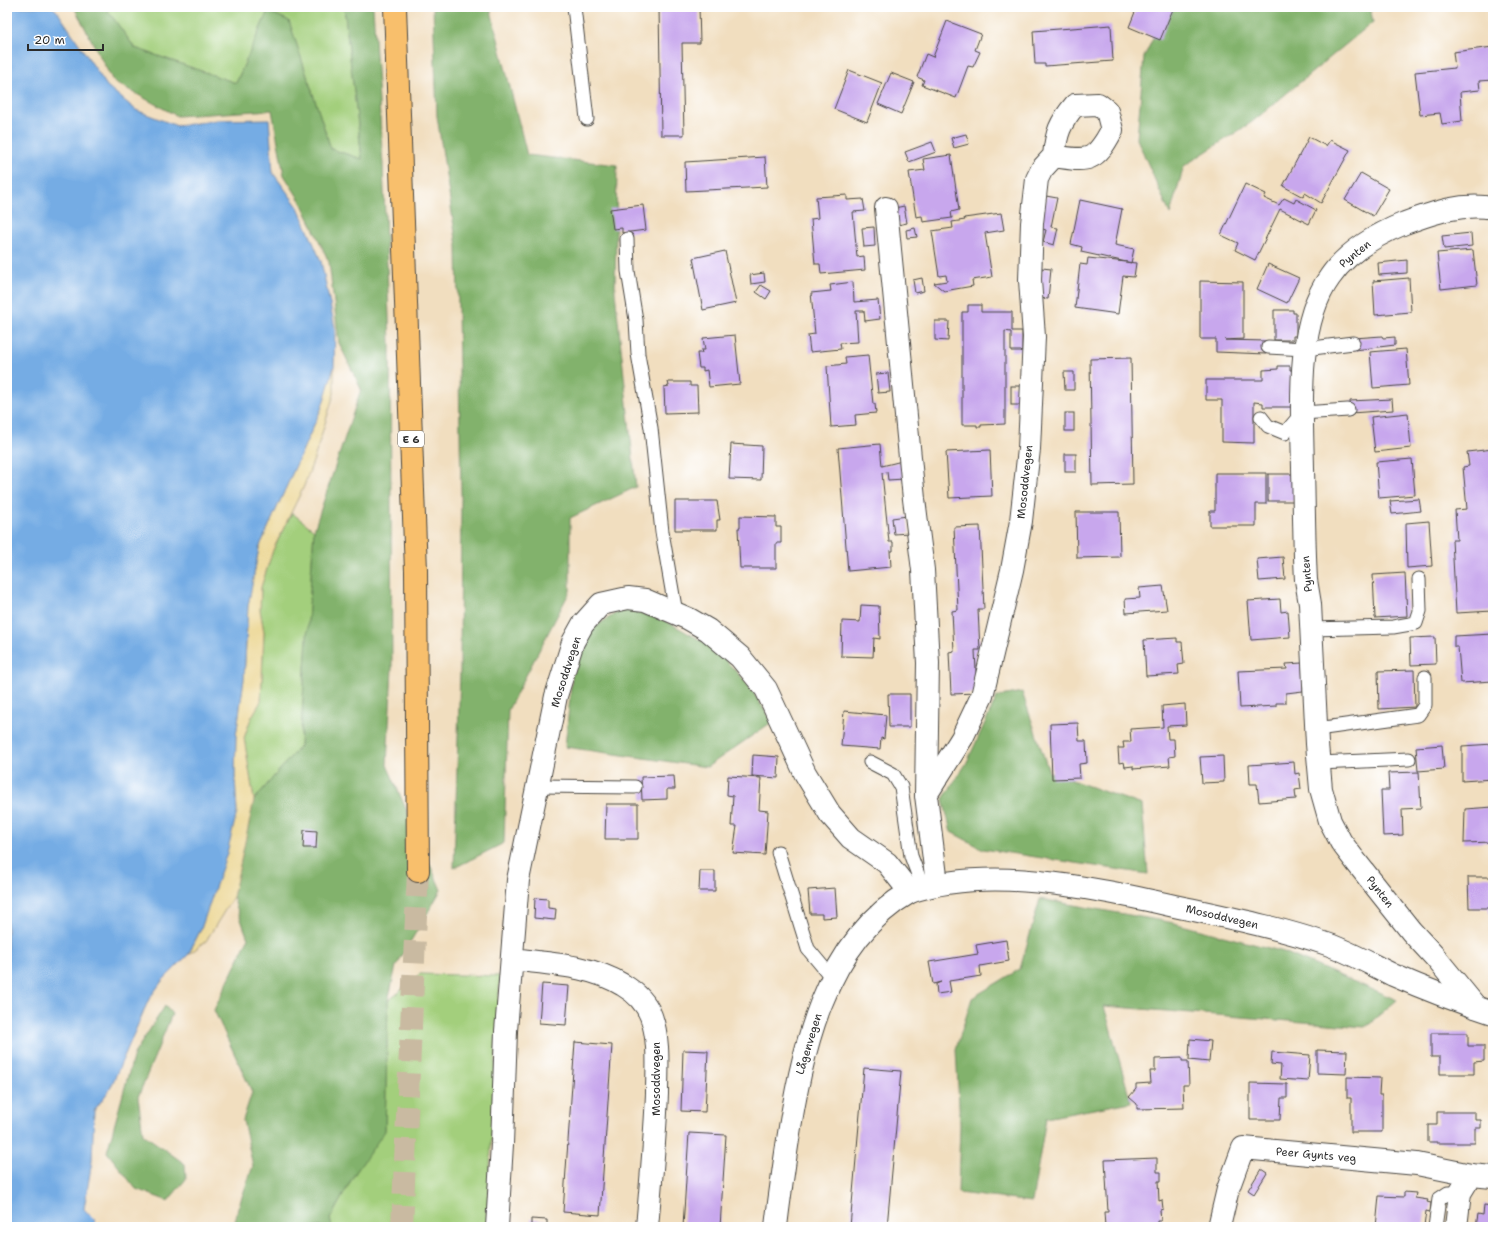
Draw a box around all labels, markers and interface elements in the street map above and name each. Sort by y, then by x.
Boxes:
scale bar [28,26,103,52]
text: 20 m [34,32,65,48]
street label: Pynten [1336,237,1374,271]
road number: E 6 [398,431,424,447]
street label: Mosoddvegen [1014,444,1036,520]
street label: Pynten [1298,555,1316,593]
street label: Mosoddvegen [547,634,585,710]
street label: Pynten [1363,873,1397,911]
street label: Mosoddvegen [1184,901,1260,933]
street label: Lågenvegen [793,1011,826,1076]
street label: Mosoddvegen [649,1042,664,1116]
street label: Peer Gynts veg [1275,1144,1357,1166]

